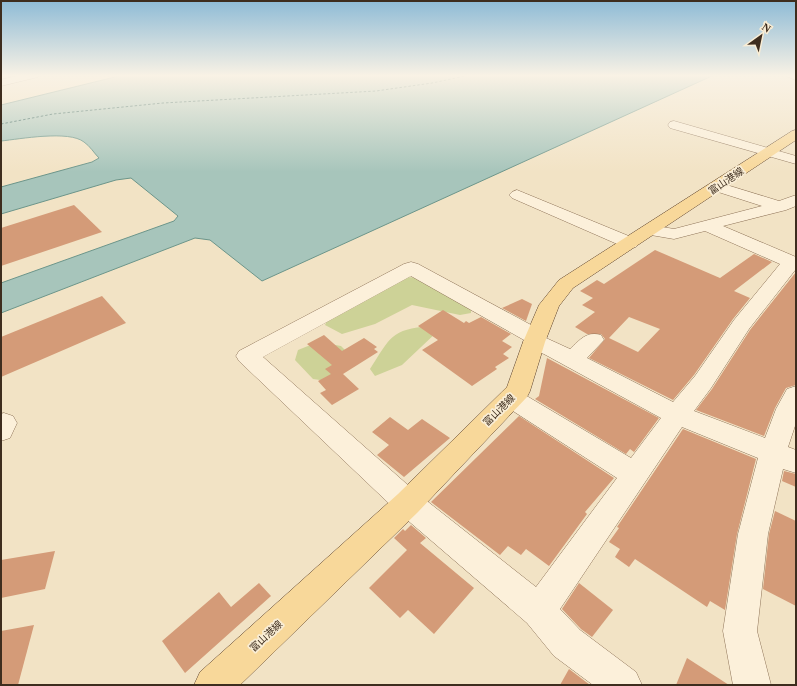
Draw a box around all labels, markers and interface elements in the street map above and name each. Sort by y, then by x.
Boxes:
north arrow [741,16,781,56]
text: N [760,20,773,35]
street label: 富山港線 [706,165,746,197]
street label: 富山港線 [481,392,517,428]
street label: 富山港線 [248,618,284,654]

